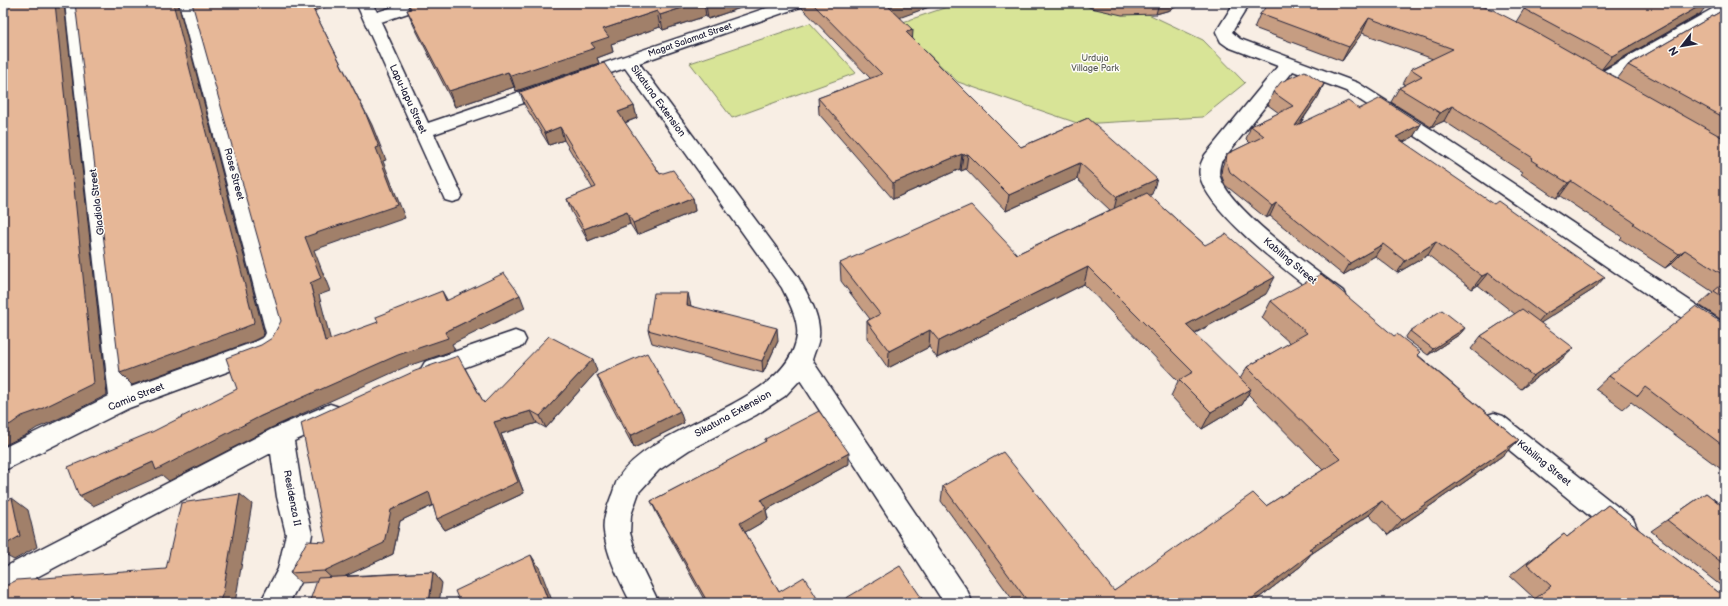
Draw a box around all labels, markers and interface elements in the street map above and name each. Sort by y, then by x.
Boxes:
street label: Magat Salamat Street [647,20,734,60]
north arrow [1662,26,1702,66]
text: N [1666,44,1682,58]
park label: Urduja Village Park [1071,53,1119,74]
street label: Lapu-lapu Street [387,62,429,136]
street label: Sikatuna Extension [628,63,688,139]
street label: Rose Street [221,147,247,201]
street label: Gladiola Street [87,168,107,236]
street label: Kabiling Street [1261,235,1319,287]
street label: Camia Street [106,380,166,414]
street label: Sikatuna Extension [693,388,774,440]
street label: Kabiling Street [1515,438,1573,488]
street label: Residenza II [281,469,303,527]

